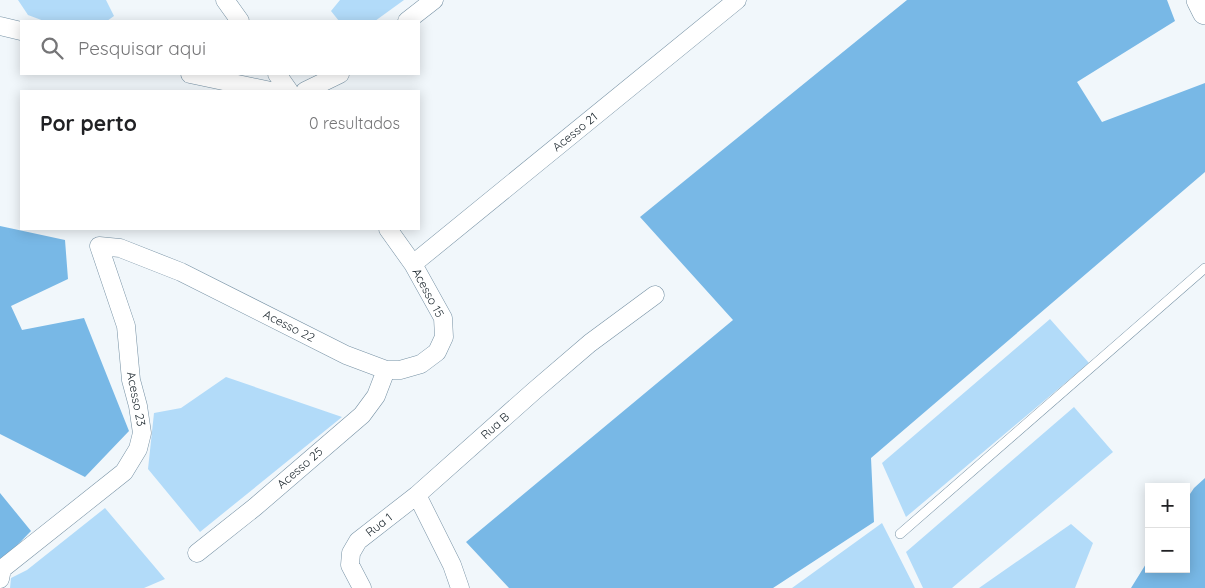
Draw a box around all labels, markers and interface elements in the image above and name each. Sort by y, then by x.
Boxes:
search box [20,20,420,75]
icon: search [38,34,66,62]
text: Pesquisar aqui [78,36,206,60]
street label: Acesso 21 [549,109,600,154]
text: Por perto [40,110,137,136]
text: 0 resultados [309,113,400,133]
street label: Acesso 15 [409,266,448,320]
street label: Acesso 22 [261,306,318,345]
street label: Acesso 23 [124,370,149,428]
street label: Rua B [477,409,512,442]
street label: Acesso 25 [274,444,326,492]
map controls [1145,483,1190,573]
button: + [1145,483,1190,528]
street label: Rua 1 [362,510,395,540]
button: − [1145,528,1190,573]

